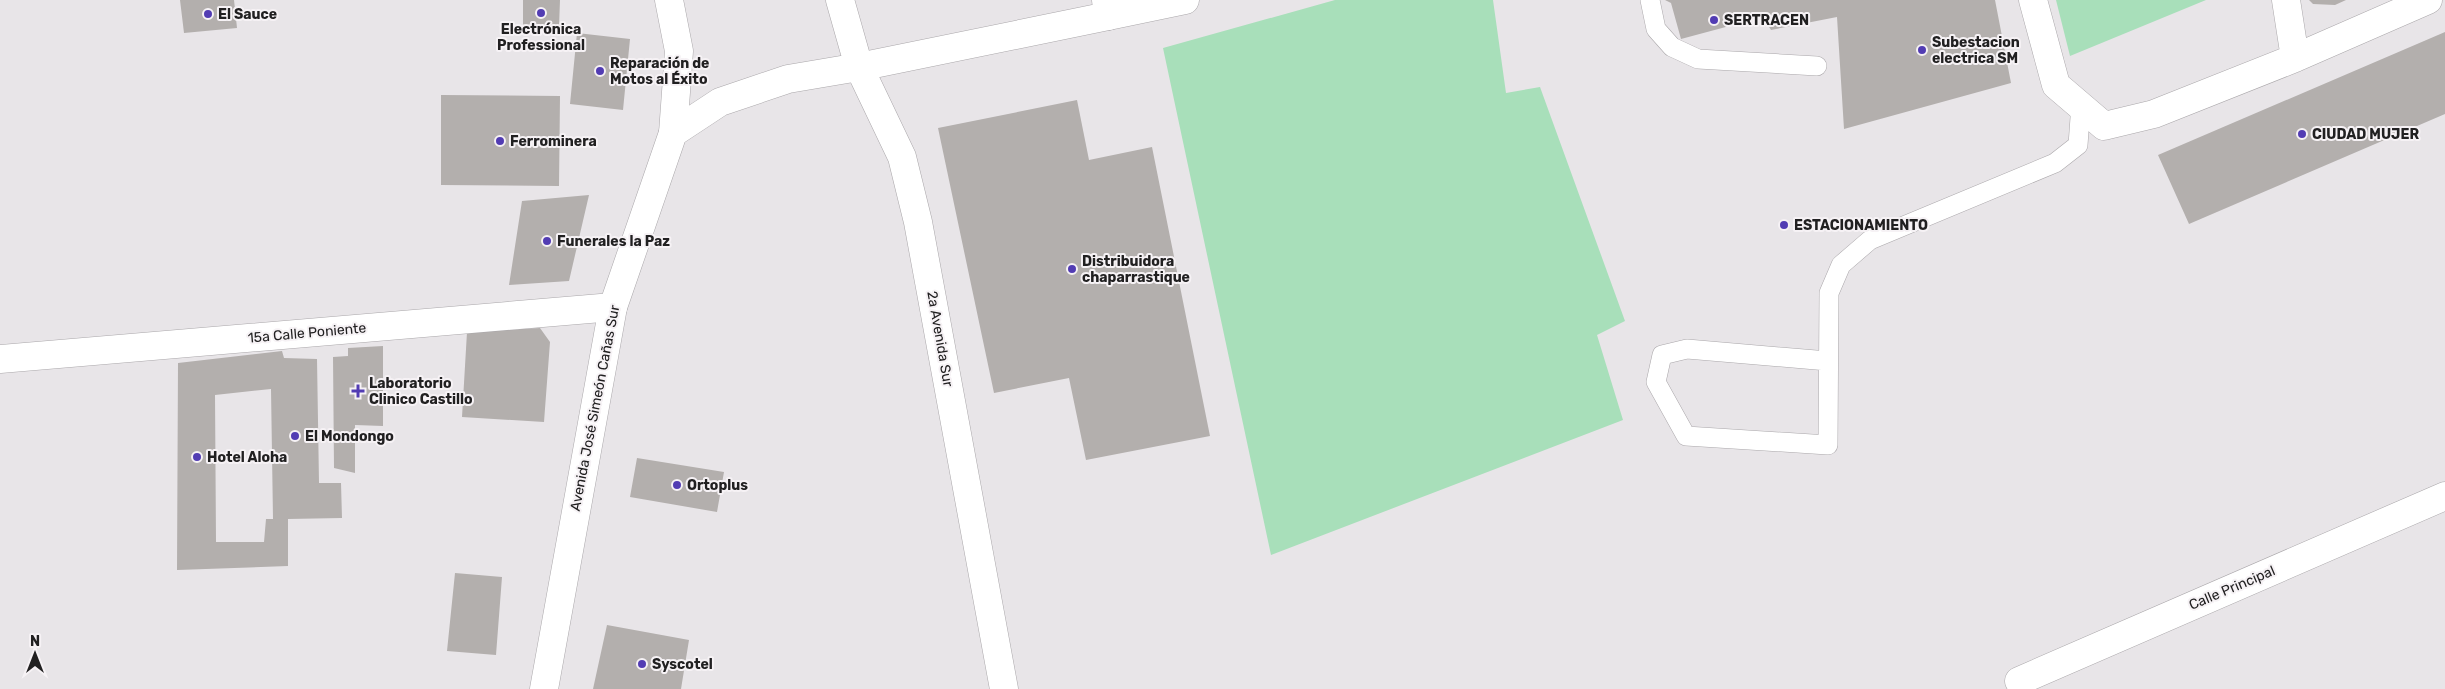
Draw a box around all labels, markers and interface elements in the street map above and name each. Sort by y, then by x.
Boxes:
place label: El Sauce [218,6,277,23]
marker: Electrónica Professional [535,7,547,19]
marker: El Sauce [202,8,214,20]
place label: SERTRACEN [1724,12,1809,29]
marker: SERTRACEN [1708,14,1720,26]
place label: Electrónica Professional [497,21,585,54]
place label: Subestacion electrica SM [1932,34,2020,67]
marker: Subestacion electrica SM [1916,44,1928,56]
place label: Reparación de Motos al Éxito [610,55,709,88]
marker: Reparación de Motos al Éxito [594,65,606,77]
place label: CIUDAD MUJER [2312,126,2419,143]
marker: CIUDAD MUJER [2296,128,2308,140]
place label: Ferrominera [510,133,597,150]
marker: Ferrominera [494,135,506,147]
place label: ESTACIONAMIENTO [1794,217,1928,234]
marker: ESTACIONAMIENTO [1778,219,1790,231]
place label: Funerales la Paz [557,233,670,250]
marker: Funerales la Paz [541,235,553,247]
place label: Distribuidora chaparrastique [1082,253,1190,286]
marker: Distribuidora chaparrastique [1066,263,1078,275]
street label: 2a Avenida Sur [923,290,957,389]
street label: Avenida José Simeón Cañas Sur [567,303,623,512]
street label: 15a Calle Poniente [247,319,367,347]
place label: Laboratorio Clinico Castillo [369,375,473,408]
marker: Laboratorio Clinico Castillo [351,384,365,398]
place label: El Mondongo [305,428,394,445]
marker: El Mondongo [289,430,301,442]
place label: Hotel Aloha [207,449,287,466]
marker: Hotel Aloha [191,451,203,463]
place label: Ortoplus [687,477,748,494]
marker: Ortoplus [671,479,683,491]
street label: Calle Principal [2186,562,2278,614]
north arrow [10,629,60,679]
text: N [30,633,40,650]
place label: Syscotel [652,656,713,673]
marker: Syscotel [636,658,648,670]

